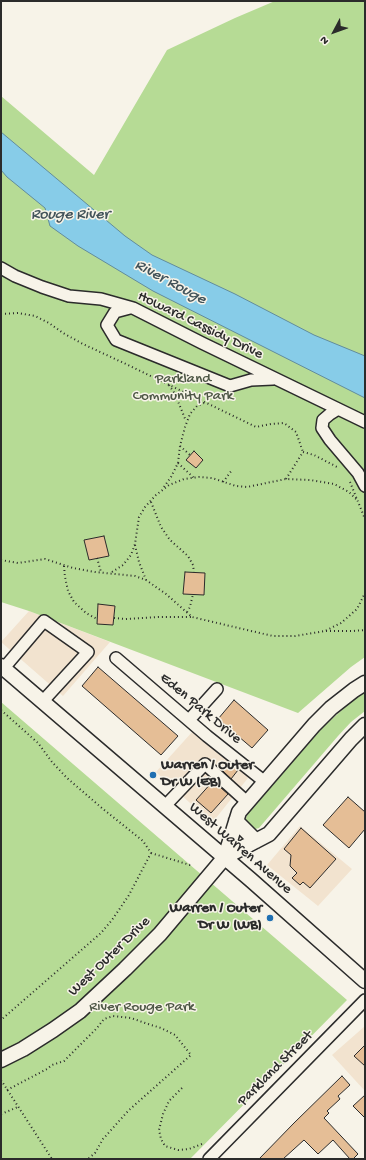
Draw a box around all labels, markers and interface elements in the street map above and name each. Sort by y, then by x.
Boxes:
north arrow [314,12,354,52]
text: N [318,33,332,47]
water label: Rouge River [31,206,109,226]
water label: River Rouge [131,256,209,310]
street label: Howard Cassidy Drive [134,288,266,364]
park label: Parkland Community Park [133,371,233,406]
street label: Eden Park Drive [155,670,245,748]
place label: Warren / Outer Dr W (EB) [161,757,254,792]
marker: Warren / Outer Dr W (EB) [148,770,158,780]
street label: West Warren Avenue [185,799,295,899]
place label: Warren / Outer Dr W (WB) [169,900,262,935]
street label: West Outer Drive [65,913,155,1001]
marker: Warren / Outer Dr W (WB) [265,913,275,923]
park label: River Rouge Park [89,999,195,1017]
street label: Parkland Street [234,1027,318,1111]

